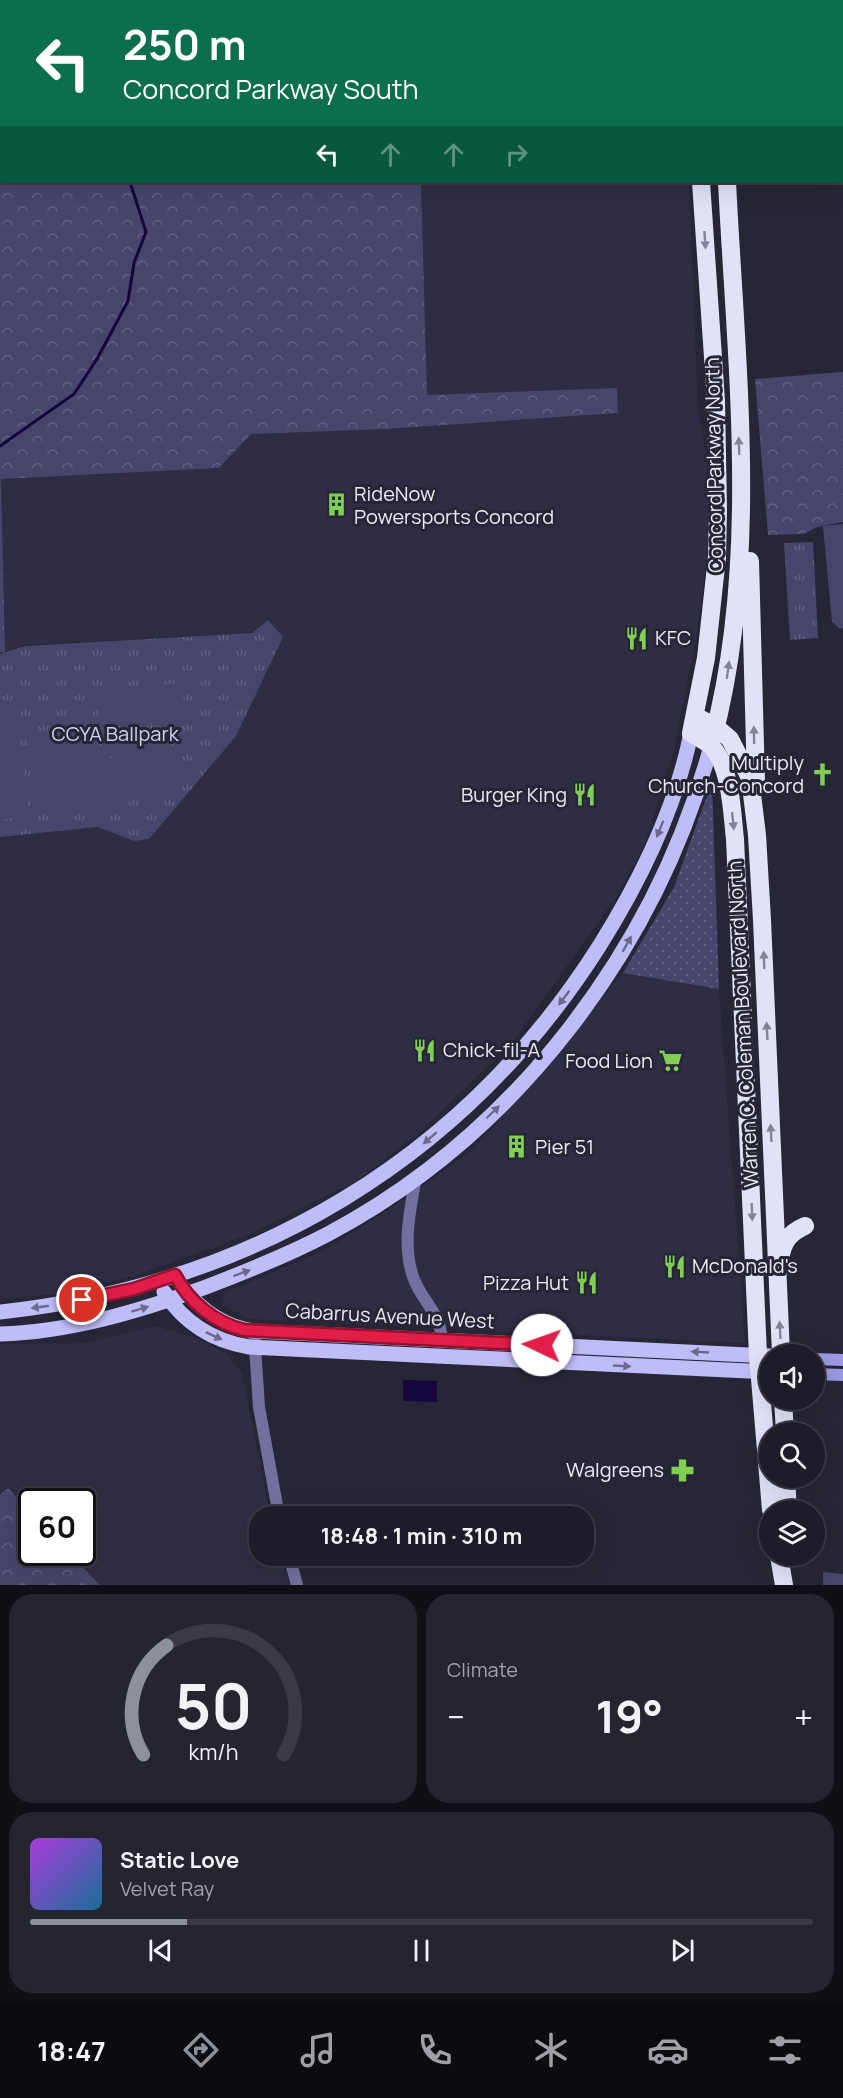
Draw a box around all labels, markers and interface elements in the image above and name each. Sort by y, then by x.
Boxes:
text: 250 m [123,15,246,73]
icon: left [24,24,102,102]
text: Concord Parkway South [123,70,419,107]
icon: left [311,138,344,171]
icon: ahead [374,138,407,171]
icon: ahead [437,138,470,171]
icon: right [500,138,533,171]
one-way arrow [700,230,710,249]
street label: Concord Parkway North [698,357,729,573]
one-way arrow [734,437,744,456]
place label: RideNow Powersports Concord [354,480,554,530]
building icon: RideNow Powersports Concord [323,492,349,518]
place label: KFC [655,624,691,651]
restaurant icon: KFC [624,625,650,651]
one-way arrow [724,660,733,679]
park label: CCYA Ballpark [51,720,180,747]
one-way arrow [750,725,759,744]
place label: Multiply Church-Concord [648,749,804,799]
church icon: Multiply Church-Concord [809,762,835,788]
place label: Burger King [461,781,567,808]
restaurant icon: Burger King [572,782,598,808]
one-way arrow [728,812,738,831]
one-way arrow [655,820,665,838]
street label: Warren C. Coleman Boulevard North [720,860,765,1188]
one-way arrow [622,935,632,952]
one-way arrow [759,950,768,969]
one-way arrow [558,989,570,1005]
one-way arrow [762,1022,771,1041]
place label: Chick-fil-A [443,1036,540,1063]
restaurant icon: Chick-fil-A [412,1037,438,1063]
place label: Food Lion [565,1047,653,1074]
supermarket icon: Food Lion [658,1048,684,1074]
one-way arrow [486,1105,501,1119]
one-way arrow [767,1124,776,1143]
one-way arrow [422,1132,438,1145]
place label: Pier 51 [535,1133,594,1160]
building icon: Pier 51 [504,1134,530,1160]
one-way arrow [747,1203,756,1222]
place label: McDonald's [692,1252,798,1279]
restaurant icon: McDonald's [661,1253,687,1279]
one-way arrow [234,1268,252,1278]
place label: Pizza Hut [483,1269,569,1296]
restaurant icon: Pizza Hut [574,1270,600,1296]
pin [56,1274,107,1325]
icon: arrive [65,1283,98,1316]
street label: Cabarrus Avenue West [285,1297,495,1334]
one-way arrow [31,1303,50,1312]
one-way arrow [131,1304,149,1313]
position arrow [510,1313,574,1377]
one-way arrow [776,1320,785,1339]
one-way arrow [206,1331,224,1341]
map controls [759,1344,825,1566]
button: sound [759,1344,825,1410]
one-way arrow [690,1348,709,1357]
one-way arrow [612,1362,631,1371]
button: search [759,1422,825,1488]
place label: Walgreens [566,1456,664,1483]
pharmacy icon: Walgreens [669,1457,695,1483]
speed limit sign: 60 [18,1488,96,1566]
button: layers [759,1500,825,1566]
text: 18:48 · 1 min · 310 m [321,1521,522,1551]
text: Climate [447,1656,518,1683]
text: 50 [174,1662,252,1748]
text: 19° [595,1685,663,1747]
text: − [447,1694,465,1739]
text: + [794,1694,813,1739]
text: km/h [188,1738,238,1767]
text: Static Love [120,1845,239,1875]
text: Velvet Ray [120,1875,214,1902]
icon: previous [144,1934,177,1967]
icon: pause [405,1934,438,1967]
icon: next [666,1934,699,1967]
icon: directions [180,2029,222,2071]
icon: music [297,2029,339,2071]
icon: phone [414,2029,456,2071]
icon: climate [530,2029,572,2071]
icon: car [647,2029,689,2071]
icon: filters [764,2029,806,2071]
text: 18:47 [37,2032,106,2069]

